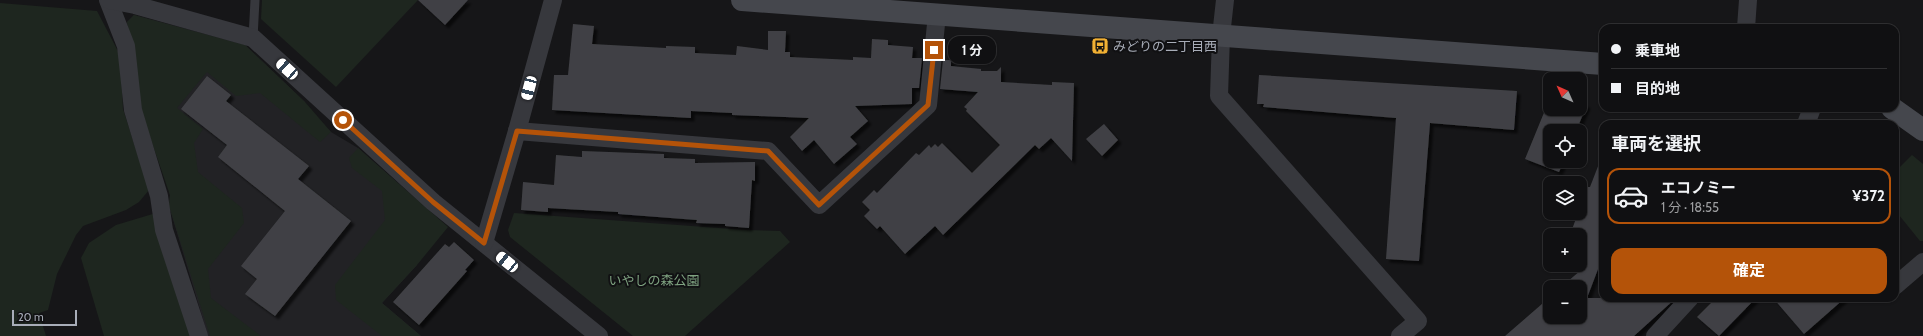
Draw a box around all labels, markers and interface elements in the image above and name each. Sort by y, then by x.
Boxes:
callout: 1 分 [948,36,996,64]
bus stop icon: みどりの二丁目西 [1090,36,1110,56]
place label: みどりの二丁目西 [1113,38,1217,54]
route end [925,41,943,59]
text: 1 分 [962,42,982,58]
text: 乗車地 [1635,42,1680,60]
car [274,57,300,81]
north arrow [1543,72,1587,116]
map controls [1543,72,1587,324]
car [520,75,538,101]
text: 目的地 [1635,80,1680,98]
route start [334,111,352,129]
button: locate [1543,124,1587,168]
text: 車両を選択 [1611,133,1701,155]
button: layers [1543,176,1587,220]
icon: car [1613,178,1649,214]
text: エコノミー [1661,179,1736,197]
text: ¥372 [1852,187,1885,205]
text: 1 分 · 18:55 [1661,199,1719,215]
button: + [1543,228,1587,272]
button: 確定 [1611,248,1887,294]
car [494,250,520,274]
park label: いやしの森公園 [608,272,700,288]
button: − [1543,280,1587,324]
scale bar [12,308,77,327]
text: 20 m [18,310,44,324]

